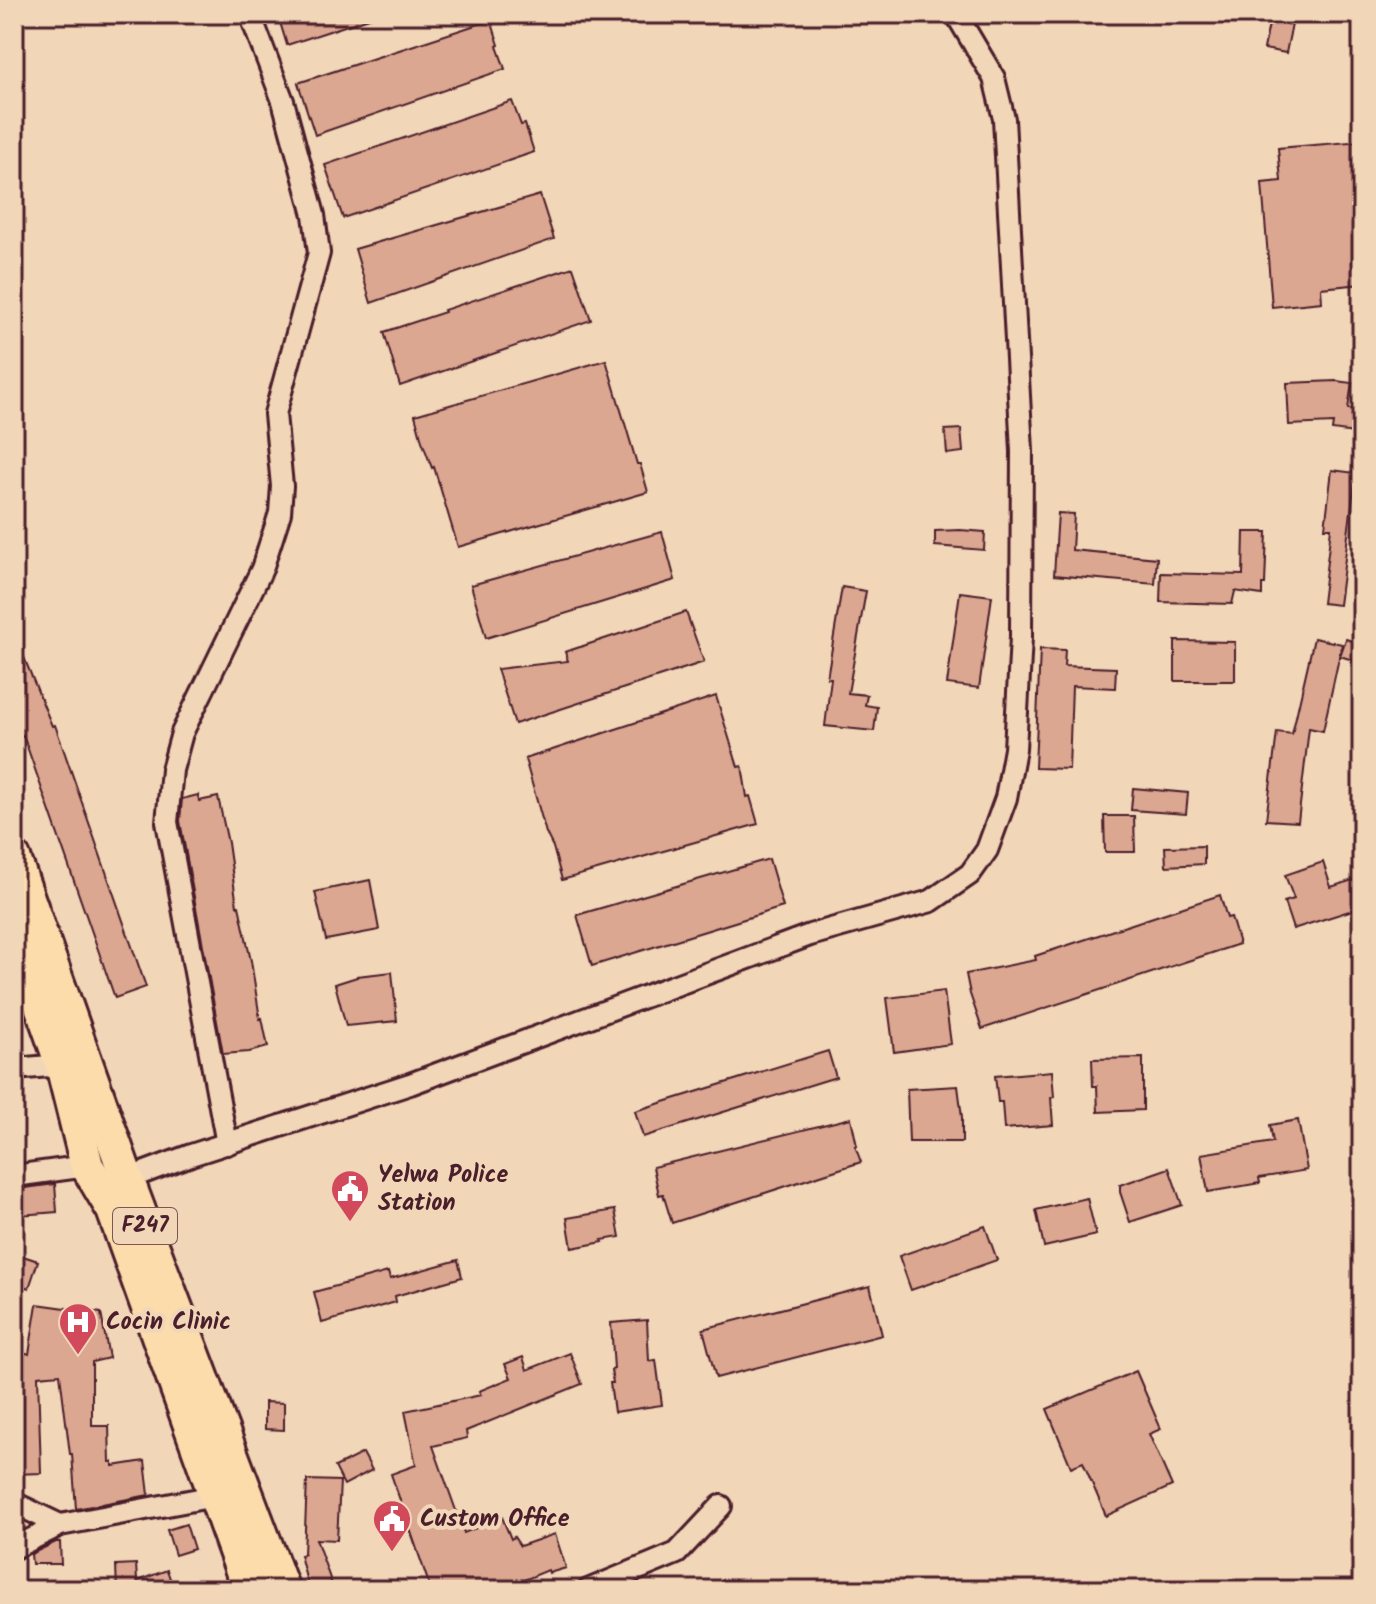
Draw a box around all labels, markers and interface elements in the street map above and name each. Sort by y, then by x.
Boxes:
place label: Yelwa Police Station [378,1156,509,1223]
public building icon: Yelwa Police Station [329,1168,371,1223]
road number: F247 [113,1208,177,1244]
hospital icon: Cocin Clinic [57,1301,99,1356]
place label: Cocin Clinic [106,1303,231,1342]
public building icon: Custom Office [371,1498,413,1553]
place label: Custom Office [420,1500,570,1539]

